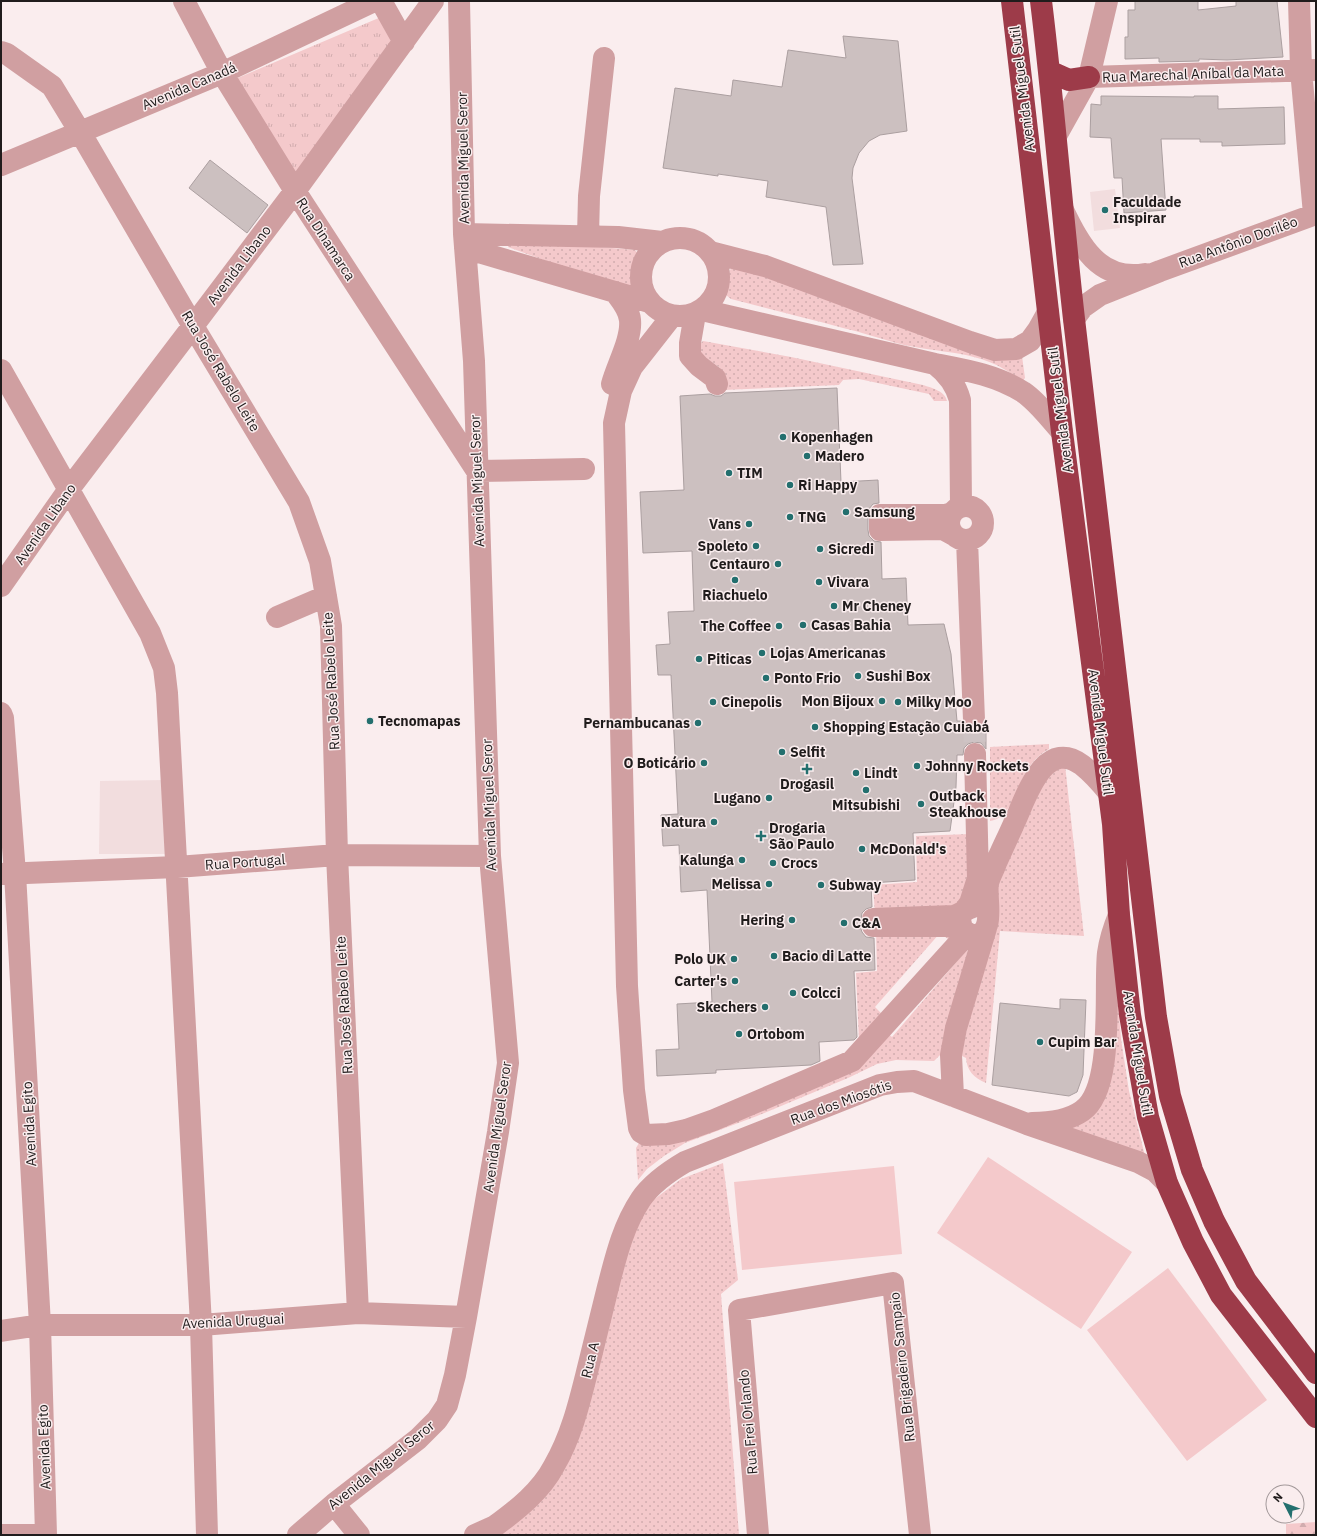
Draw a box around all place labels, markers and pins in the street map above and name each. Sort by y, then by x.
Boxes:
place label: Faculdade Inspirar [1113,193,1181,227]
marker: Faculdade Inspirar [1100,205,1110,215]
place label: Kopenhagen [791,428,873,446]
marker: Kopenhagen [778,432,788,442]
place label: Madero [815,447,864,465]
marker: Madero [802,451,812,461]
place label: TIM [737,464,763,482]
marker: TIM [724,468,734,478]
place label: Ri Happy [798,476,858,494]
marker: Ri Happy [785,480,795,490]
place label: Samsung [854,503,915,521]
marker: Samsung [841,507,851,517]
place label: TNG [798,508,826,526]
marker: TNG [785,512,795,522]
place label: Vans [709,515,741,533]
marker: Vans [744,519,754,529]
place label: Spoleto [698,537,748,555]
place label: Sicredi [828,540,874,558]
marker: Spoleto [751,541,761,551]
marker: Sicredi [815,544,825,554]
place label: Centauro [710,555,770,573]
marker: Centauro [773,559,783,569]
place label: Vivara [827,573,869,591]
marker: Riachuelo [730,575,740,585]
marker: Vivara [814,577,824,587]
place label: Riachuelo [702,586,768,604]
place label: Mr Cheney [842,597,912,615]
marker: Mr Cheney [829,601,839,611]
place label: Casas Bahia [811,616,891,634]
place label: The Coffee [701,617,771,635]
marker: Casas Bahia [798,620,808,630]
marker: The Coffee [774,621,784,631]
place label: Lojas Americanas [770,644,886,662]
marker: Lojas Americanas [757,648,767,658]
place label: Piticas [707,650,752,668]
marker: Piticas [694,654,704,664]
place label: Sushi Box [866,667,931,685]
place label: Ponto Frio [774,669,841,687]
marker: Sushi Box [853,671,863,681]
marker: Ponto Frio [761,673,771,683]
place label: Mon Bijoux [802,692,874,710]
place label: Cinepolis [721,693,782,711]
place label: Milky Moo [906,693,972,711]
marker: Mon Bijoux [877,696,887,706]
marker: Cinepolis [708,697,718,707]
marker: Milky Moo [893,697,903,707]
place label: Tecnomapas [378,712,461,730]
place label: Pernambucanas [583,714,690,732]
marker: Tecnomapas [365,716,375,726]
marker: Pernambucanas [693,718,703,728]
place label: Shopping Estação Cuiabá [823,718,989,736]
marker: Shopping Estação Cuiabá [810,722,820,732]
place label: Selfit [790,743,825,761]
marker: Selfit [777,747,787,757]
place label: O Boticário [623,754,696,772]
place label: Johnny Rockets [925,757,1029,775]
marker: O Boticário [699,758,709,768]
marker: Johnny Rockets [912,761,922,771]
marker: Drogasil [802,764,812,774]
place label: Lindt [864,764,898,782]
marker: Lindt [851,768,861,778]
place label: Drogasil [780,775,834,793]
marker: Mitsubishi [861,785,871,795]
place label: Outback Steakhouse [929,787,1007,821]
place label: Lugano [713,789,761,807]
marker: Lugano [764,793,774,803]
place label: Mitsubishi [832,796,900,814]
marker: Outback Steakhouse [916,799,926,809]
place label: Natura [661,813,706,831]
marker: Natura [709,817,719,827]
place label: Drogaria São Paulo [769,819,834,853]
marker: Drogaria São Paulo [756,831,766,841]
place label: McDonald's [870,840,946,858]
marker: McDonald's [857,844,867,854]
place label: Kalunga [680,851,734,869]
place label: Crocs [781,854,818,872]
marker: Kalunga [737,855,747,865]
marker: Crocs [768,858,778,868]
place label: Melissa [711,875,761,893]
place label: Subway [829,876,882,894]
marker: Melissa [764,879,774,889]
marker: Subway [816,880,826,890]
place label: Hering [740,911,784,929]
place label: C&A [852,914,881,932]
marker: Hering [787,915,797,925]
marker: C&A [839,918,849,928]
place label: Bacio di Latte [782,947,872,965]
place label: Polo UK [674,950,726,968]
marker: Bacio di Latte [769,951,779,961]
marker: Polo UK [729,954,739,964]
place label: Carter's [674,972,727,990]
marker: Carter's [730,976,740,986]
place label: Colcci [801,984,841,1002]
marker: Colcci [788,988,798,998]
place label: Skechers [697,998,757,1016]
marker: Skechers [760,1002,770,1012]
place label: Ortobom [747,1025,805,1043]
marker: Ortobom [734,1029,744,1039]
place label: Cupim Bar [1048,1033,1117,1051]
marker: Cupim Bar [1035,1037,1045,1047]

